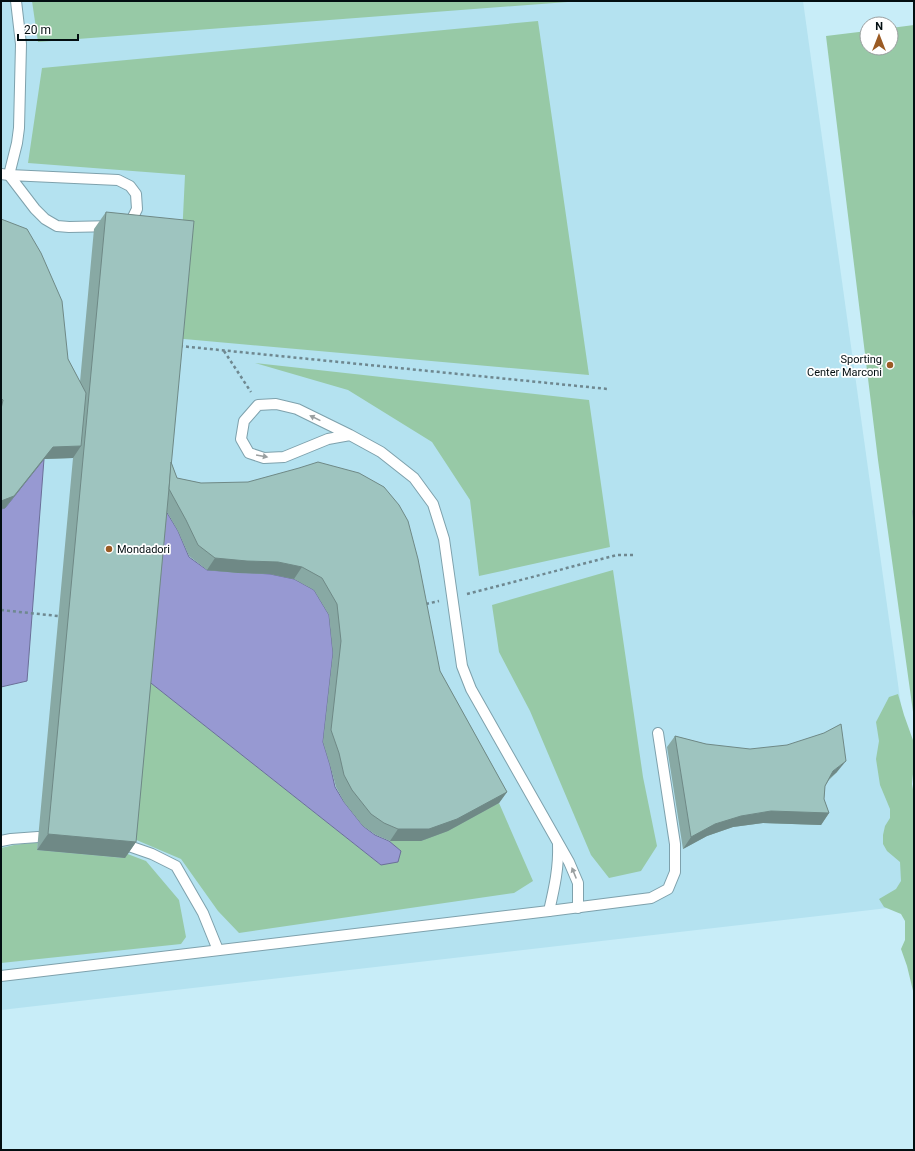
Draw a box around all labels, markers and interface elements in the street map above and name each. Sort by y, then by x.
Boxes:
scale bar [18,16,78,42]
north arrow [859,16,899,56]
text: N [875,20,883,33]
text: 20 m [24,23,51,37]
place label: Sporting Center Marconi [807,353,882,379]
marker: Sporting Center Marconi [885,360,895,370]
one-way arrow [309,415,321,421]
one-way arrow [256,454,269,460]
place label: Mondadori [117,543,170,556]
marker: Mondadori [104,544,114,554]
one-way arrow [571,868,577,879]

